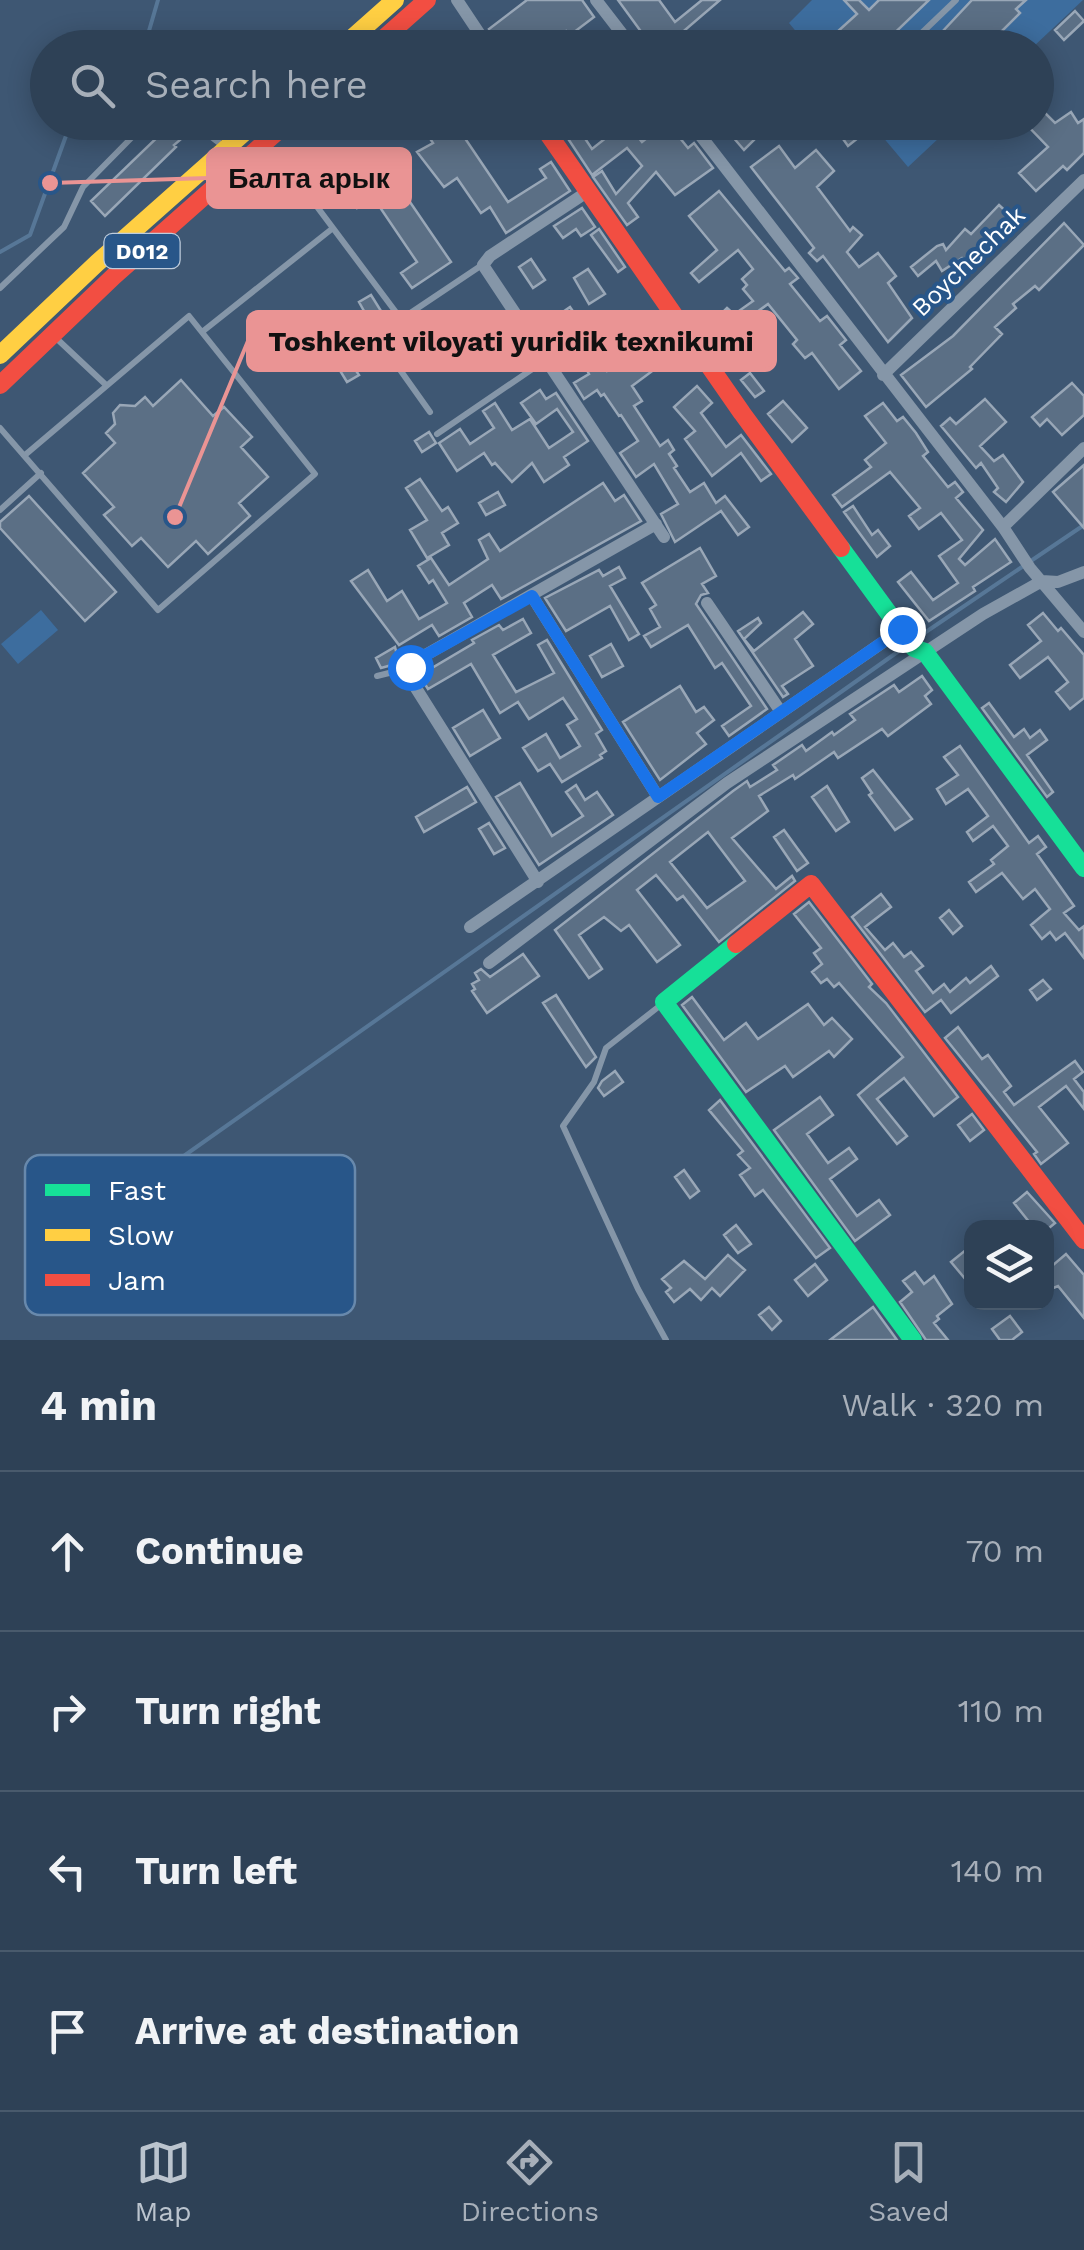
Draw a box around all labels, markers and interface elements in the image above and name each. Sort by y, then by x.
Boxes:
search box [30,30,1054,140]
icon: search [65,58,120,113]
text: Search here [145,63,368,107]
callout: Балта арык [208,149,410,207]
text: Балта арык [228,162,391,195]
street label: Boychechak [906,200,1031,322]
road number: D012 [104,234,180,268]
callout: Toshkent viloyati yuridik texnikumi [248,312,775,370]
text: Toshkent viloyati yuridik texnikumi [268,325,754,358]
route end [880,607,926,653]
route start [388,645,434,691]
legend [25,1155,355,1315]
text: Fast [108,1174,166,1207]
text: Slow [108,1219,174,1252]
map controls [964,1220,1054,1310]
button: layers [964,1220,1054,1310]
text: Jam [108,1264,166,1297]
text: 4 min [40,1381,157,1430]
text: Walk · 320 m [842,1386,1044,1424]
icon: ahead [40,1524,95,1579]
text: Continue [135,1529,304,1573]
text: 70 m [965,1532,1044,1570]
icon: right [40,1684,95,1739]
text: Turn right [135,1689,321,1733]
text: 110 m [958,1692,1044,1730]
icon: left [40,1844,95,1899]
text: Turn left [135,1849,297,1893]
text: 140 m [951,1852,1044,1890]
icon: arrive [40,2004,95,2059]
text: Arrive at destination [135,2009,520,2053]
tab: Map [135,2135,192,2228]
tab: Directions [461,2135,599,2228]
tab: Saved [868,2135,949,2228]

